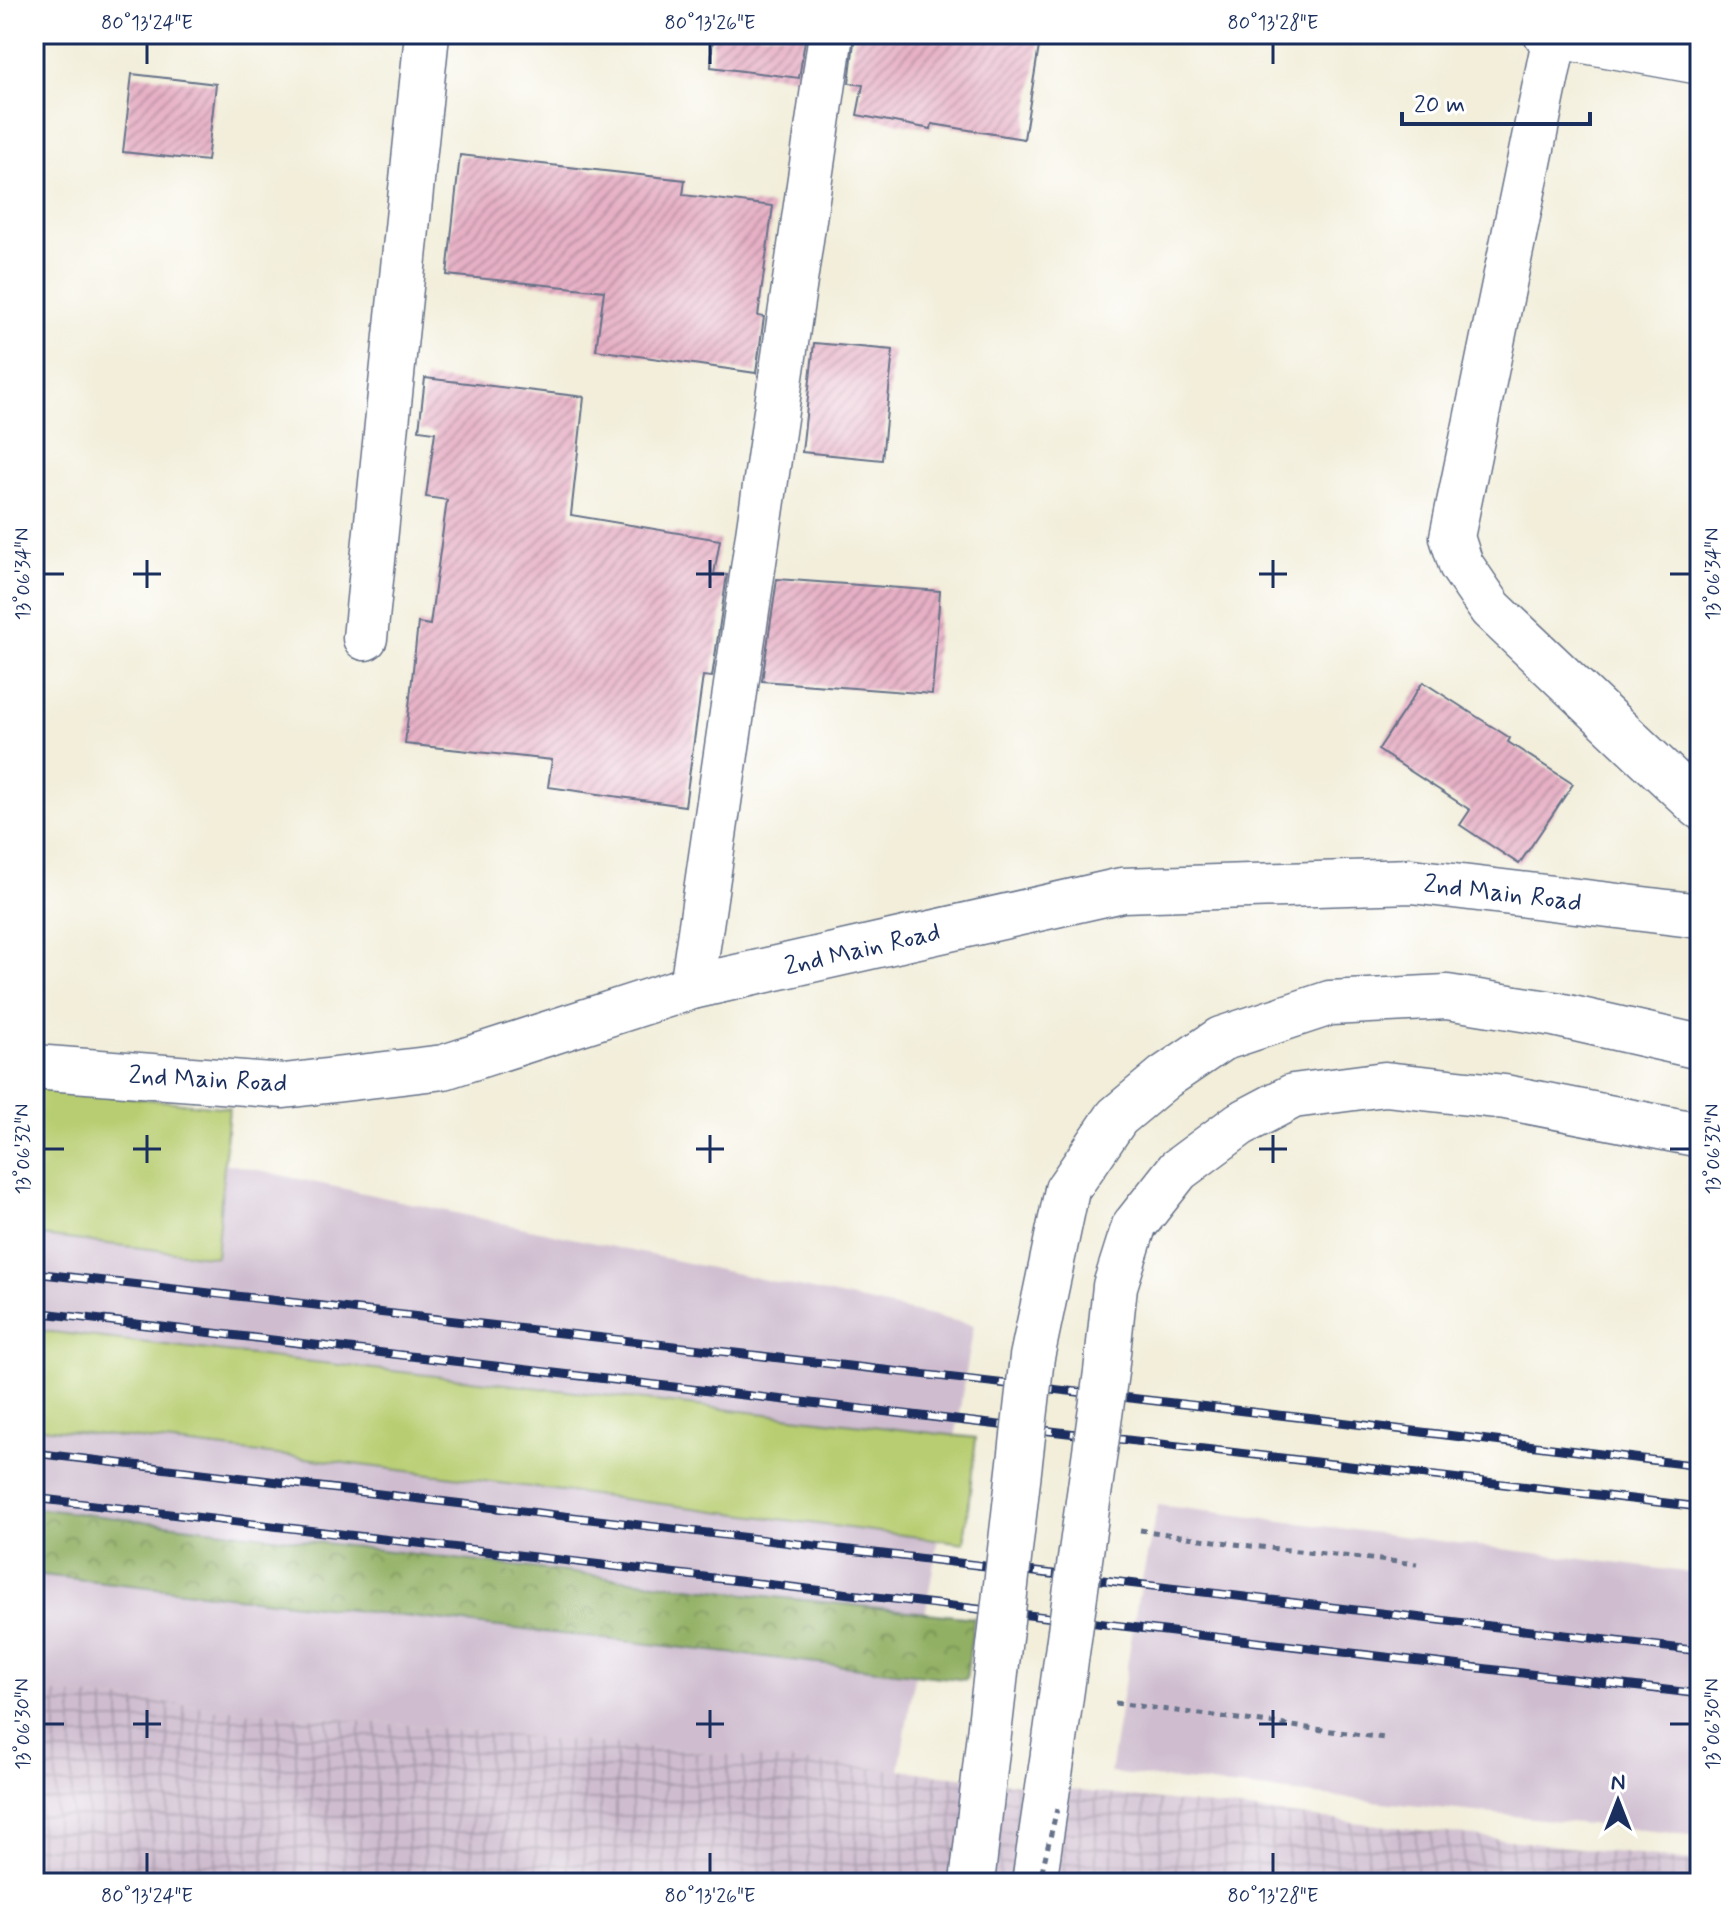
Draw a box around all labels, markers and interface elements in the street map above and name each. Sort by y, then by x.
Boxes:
text: 80°13'24"E [101,10,193,37]
text: 80°13'26"E [665,10,755,37]
text: 80°13'28"E [1228,10,1318,37]
scale bar [1402,76,1590,126]
text: 20 m [1414,90,1465,121]
text: 13°06'34"N [10,528,37,620]
text: 13°06'34"N [1700,528,1727,620]
street label: 2nd Main Road [1422,867,1584,921]
street label: 2nd Main Road [781,916,944,984]
street label: 2nd Main Road [128,1059,288,1101]
text: 13°06'32"N [10,1104,37,1194]
text: 13°06'32"N [1700,1104,1727,1194]
text: 13°06'30"N [10,1678,37,1770]
text: 13°06'30"N [1700,1678,1727,1770]
north arrow [1578,1761,1658,1841]
text: N [1611,1769,1625,1797]
text: 80°13'24"E [101,1883,193,1910]
text: 80°13'26"E [665,1883,755,1910]
text: 80°13'28"E [1228,1883,1318,1910]

